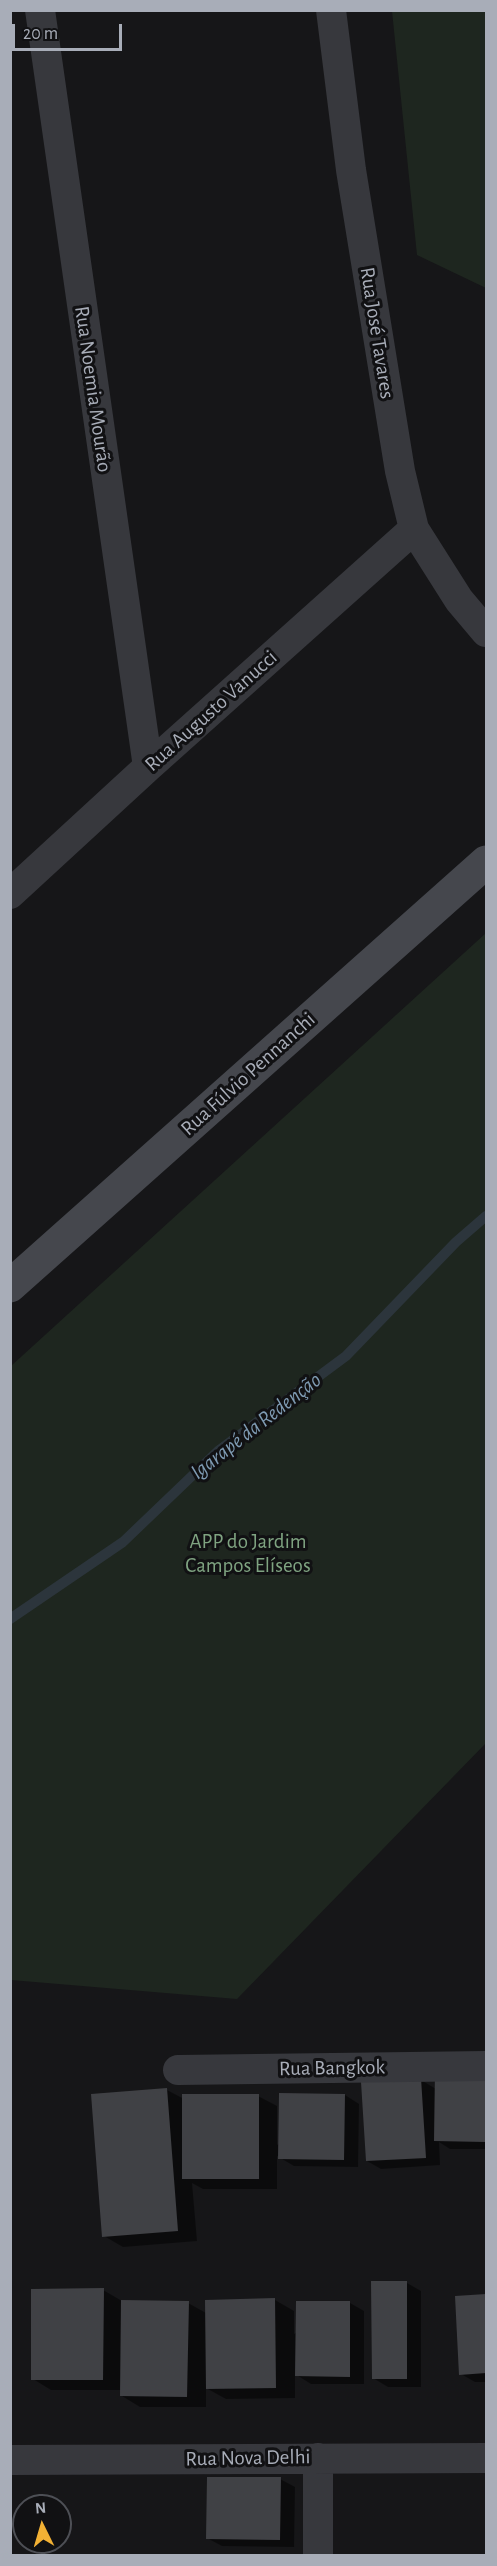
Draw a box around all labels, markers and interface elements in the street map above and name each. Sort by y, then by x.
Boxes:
scale bar [15,12,124,50]
text: 20 m [23,25,58,43]
street label: Rua José Tavares [354,265,400,401]
street label: Rua Noemia Mourão [69,304,117,474]
street label: Rua Augusto Vanucci [140,645,282,777]
street label: Rua Fúlvio Pennanchi [175,1007,321,1141]
water label: Igarapé da Redenção [185,1367,327,1485]
park label: APP do Jardim Campos Elíseos [185,1529,311,1579]
street label: Rua Bangkok [279,2054,385,2082]
street label: Rua Nova Delhi [185,2444,311,2472]
north arrow [12,2494,72,2554]
text: N [34,2500,47,2517]

